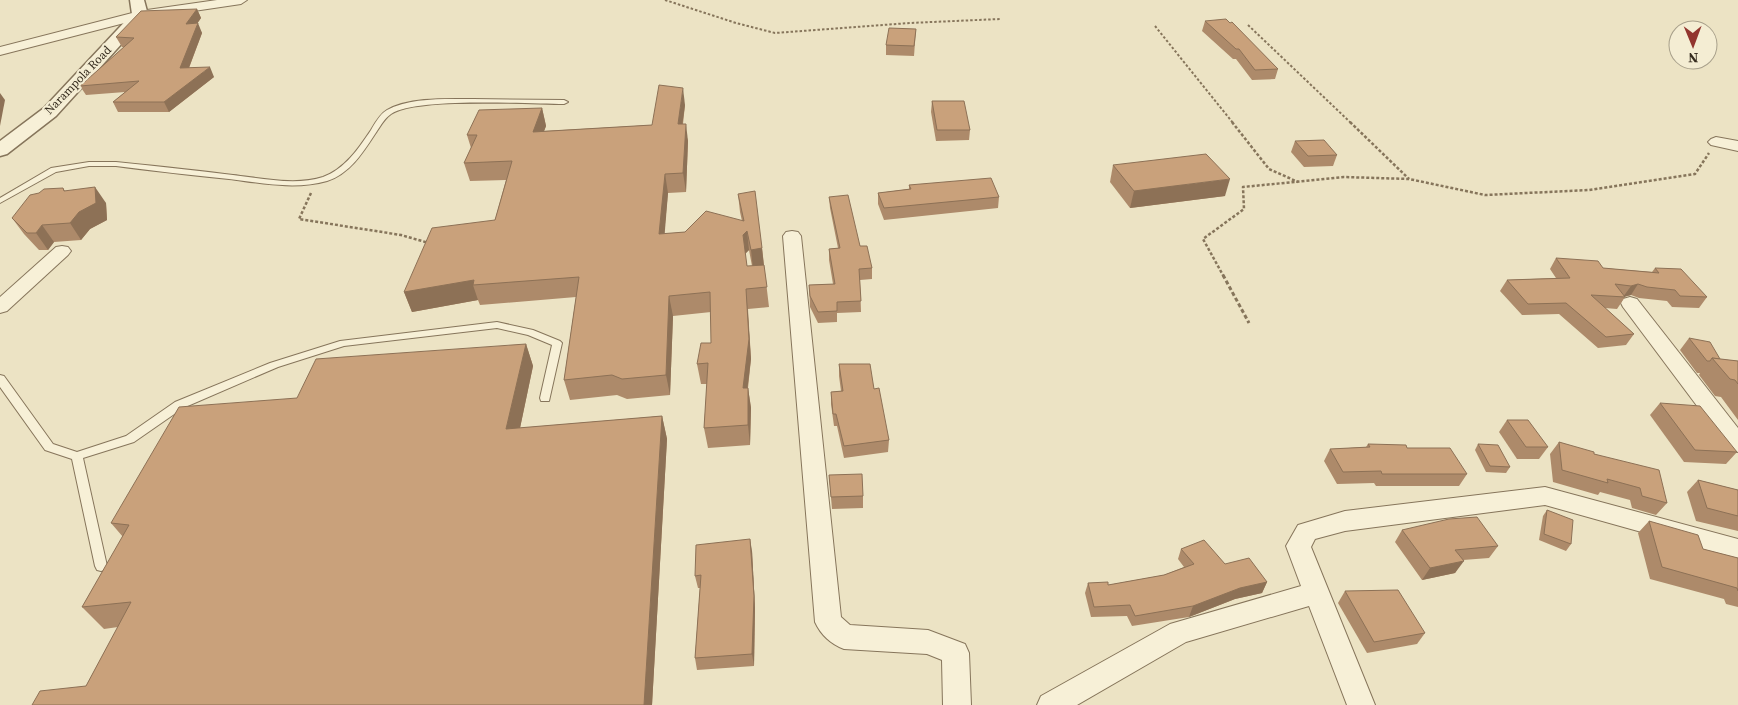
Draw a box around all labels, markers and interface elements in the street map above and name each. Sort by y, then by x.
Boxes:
north arrow [1668,20,1718,70]
street label: Narampola Road [41,42,115,118]
text: N [1688,48,1699,68]

